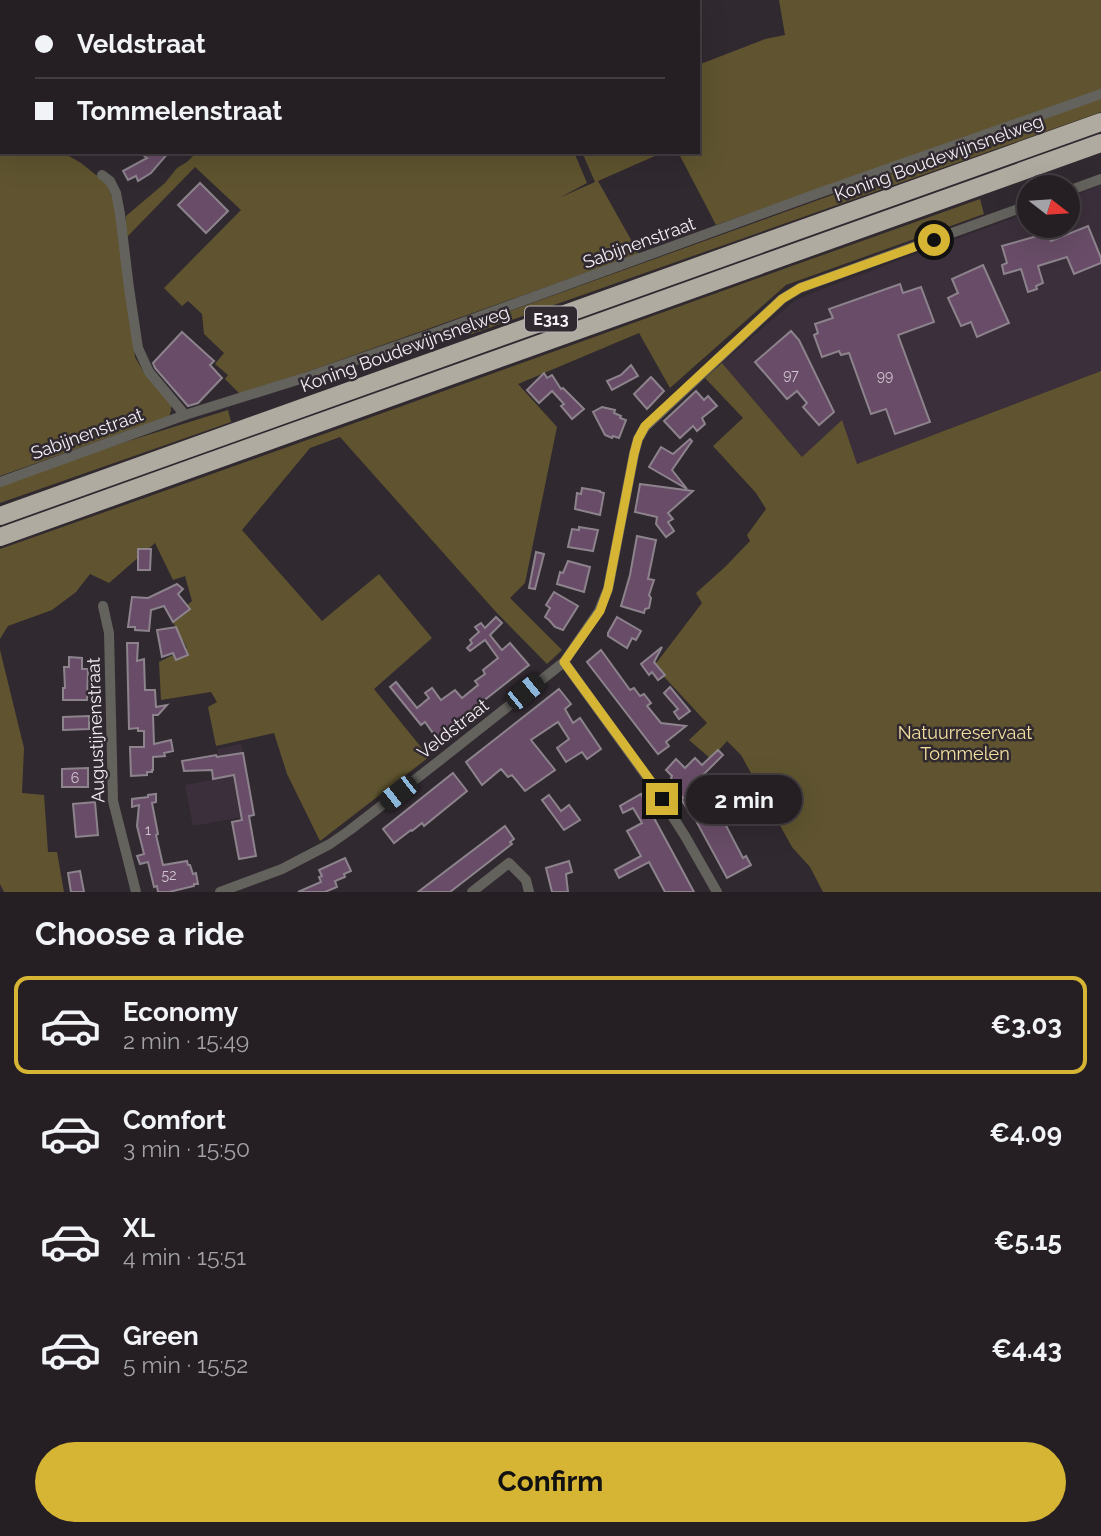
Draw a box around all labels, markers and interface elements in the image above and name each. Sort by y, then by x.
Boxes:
text: Veldstraat [77,29,206,59]
text: Tommelenstraat [77,96,282,126]
street label: Koning Boudewijnsnelweg [832,110,1046,205]
north arrow [1017,175,1080,238]
map controls [1017,175,1080,238]
street label: Sabijnenstraat [580,212,698,273]
route start [918,224,950,256]
street label: Koning Boudewijnsnelweg [298,301,512,396]
road number: E313 [525,306,577,332]
house number: 97 [783,367,799,383]
house number: 99 [877,368,893,384]
street label: Sabijnenstraat [28,403,146,464]
street label: Augustijnenstraat [82,657,109,803]
car [503,671,548,713]
street label: Veldstraat [413,694,492,763]
park label: Natuurreservaat Tommelen [898,722,1032,764]
house number: 6 [71,770,79,786]
car [375,772,422,814]
callout: 2 min [686,774,802,824]
route end [646,783,678,815]
text: 2 min [714,786,774,813]
house number: 1 [145,822,151,838]
house number: 52 [162,867,176,883]
text: Choose a ride [35,915,244,952]
icon: car [39,994,102,1057]
text: Economy [123,997,238,1027]
text: €3.03 [990,1010,1062,1040]
text: 2 min · 15:49 [123,1027,249,1054]
icon: car [39,1102,102,1165]
text: Comfort [123,1105,226,1135]
text: €4.09 [989,1118,1062,1148]
text: 3 min · 15:50 [123,1135,250,1162]
icon: car [39,1210,102,1273]
text: XL [123,1213,155,1243]
text: €5.15 [994,1226,1062,1256]
text: 4 min · 15:51 [123,1243,246,1270]
icon: car [39,1318,102,1381]
text: Green [123,1321,199,1351]
text: €4.43 [991,1334,1062,1364]
text: 5 min · 15:52 [123,1351,248,1378]
button: Confirm [35,1442,1066,1522]

